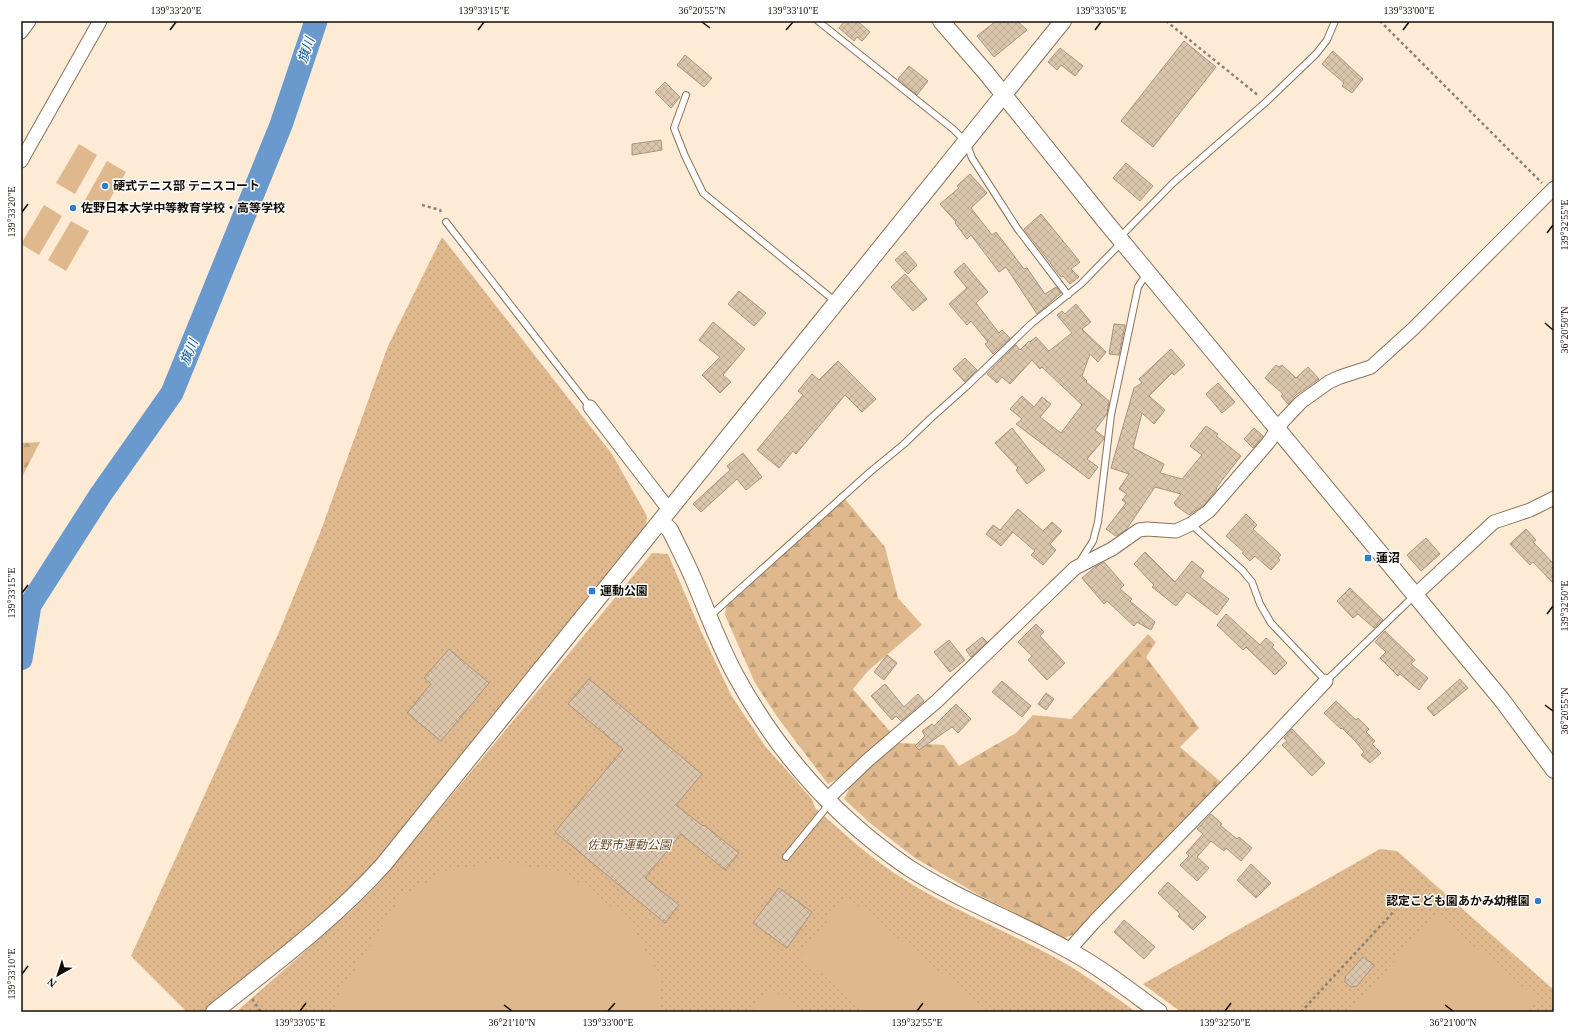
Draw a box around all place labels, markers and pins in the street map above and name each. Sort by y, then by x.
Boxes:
place label: 硬式テニス部 テニスコート [113,179,260,193]
marker: 硬式テニス部 テニスコート [100,181,110,191]
place label: 佐野日本大学中等教育学校・高等学校 [81,201,285,215]
marker: 佐野日本大学中等教育学校・高等学校 [68,203,78,213]
place label: 蓮沼 [1376,551,1400,565]
marker: 蓮沼 [1363,553,1373,563]
place label: 運動公園 [600,584,648,598]
marker: 運動公園 [587,586,597,596]
place label: 認定こども園あかみ幼稚園 [1386,894,1530,908]
marker: 認定こども園あかみ幼稚園 [1533,896,1543,906]

